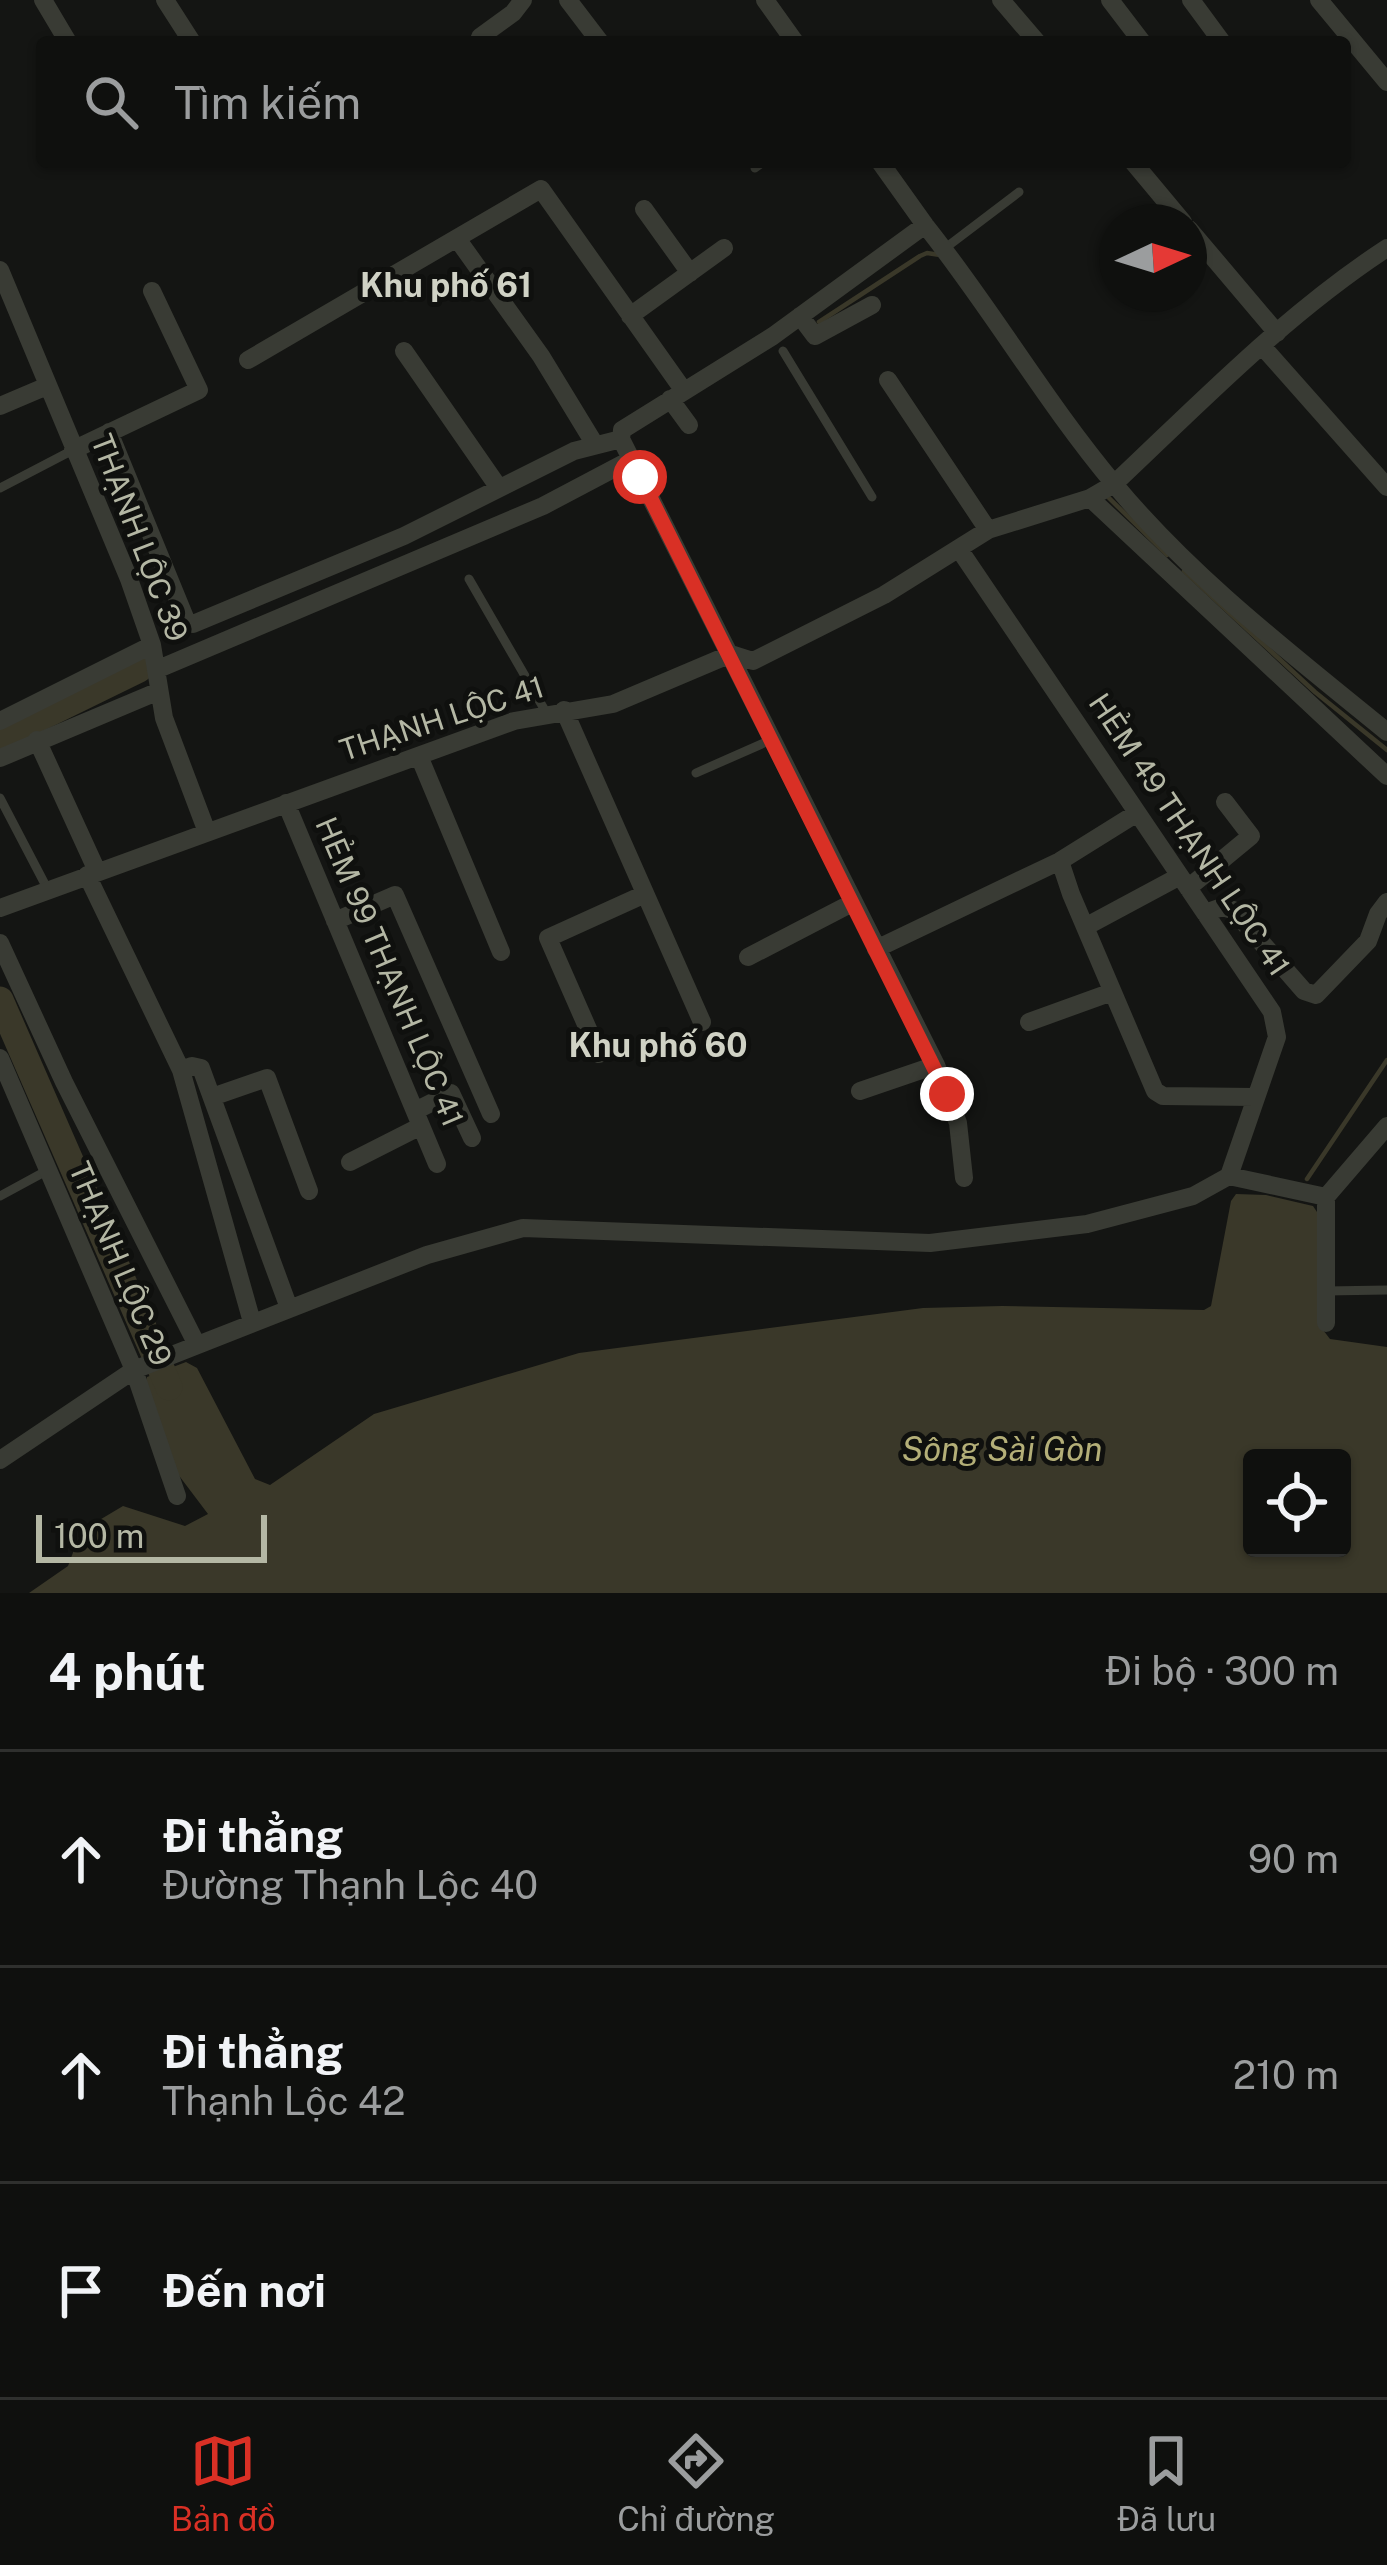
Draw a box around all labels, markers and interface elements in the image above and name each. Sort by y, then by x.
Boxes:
search box [36,36,1351,168]
icon: search [78,69,144,135]
text: Tìm kiếm [174,76,361,129]
north arrow [1099,204,1207,312]
district label: Khu phố 61 [360,266,532,304]
street label: THẠNH LỘC 39 [84,429,196,646]
route start [613,450,667,504]
street label: THẠNH LỘC 41 [335,668,548,768]
street label: HẺM 49 THẠNH LỘC 41 [1082,686,1299,983]
street label: HẺM 99 THẠNH LỘC 41 [308,811,472,1132]
district label: Khu phố 60 [568,1026,748,1064]
route end [920,1067,974,1121]
street label: THẠNH LỘC 29 [62,1156,180,1371]
water label: Sông Sài Gòn [902,1430,1102,1468]
map controls [1243,1449,1351,1557]
button: locate [1243,1449,1351,1557]
scale bar [36,1509,267,1562]
text: 100 m [54,1517,144,1555]
text: 4 phút [48,1642,206,1701]
text: Đi bộ · 300 m [1105,1648,1339,1694]
text: Đi thẳng [162,1809,344,1862]
icon: ahead [48,1826,114,1892]
text: 90 m [1248,1836,1339,1882]
text: Đường Thạnh Lộc 40 [162,1862,538,1908]
text: Đi thẳng [162,2025,344,2078]
icon: ahead [48,2042,114,2108]
text: 210 m [1233,2052,1339,2098]
text: Thạnh Lộc 42 [162,2078,406,2124]
icon: arrive [48,2258,114,2324]
text: Đến nơi [162,2264,326,2317]
tab: Bản đồ [171,2428,276,2538]
tab: Chỉ đường [617,2428,775,2538]
tab: Đã lưu [1117,2428,1216,2538]

